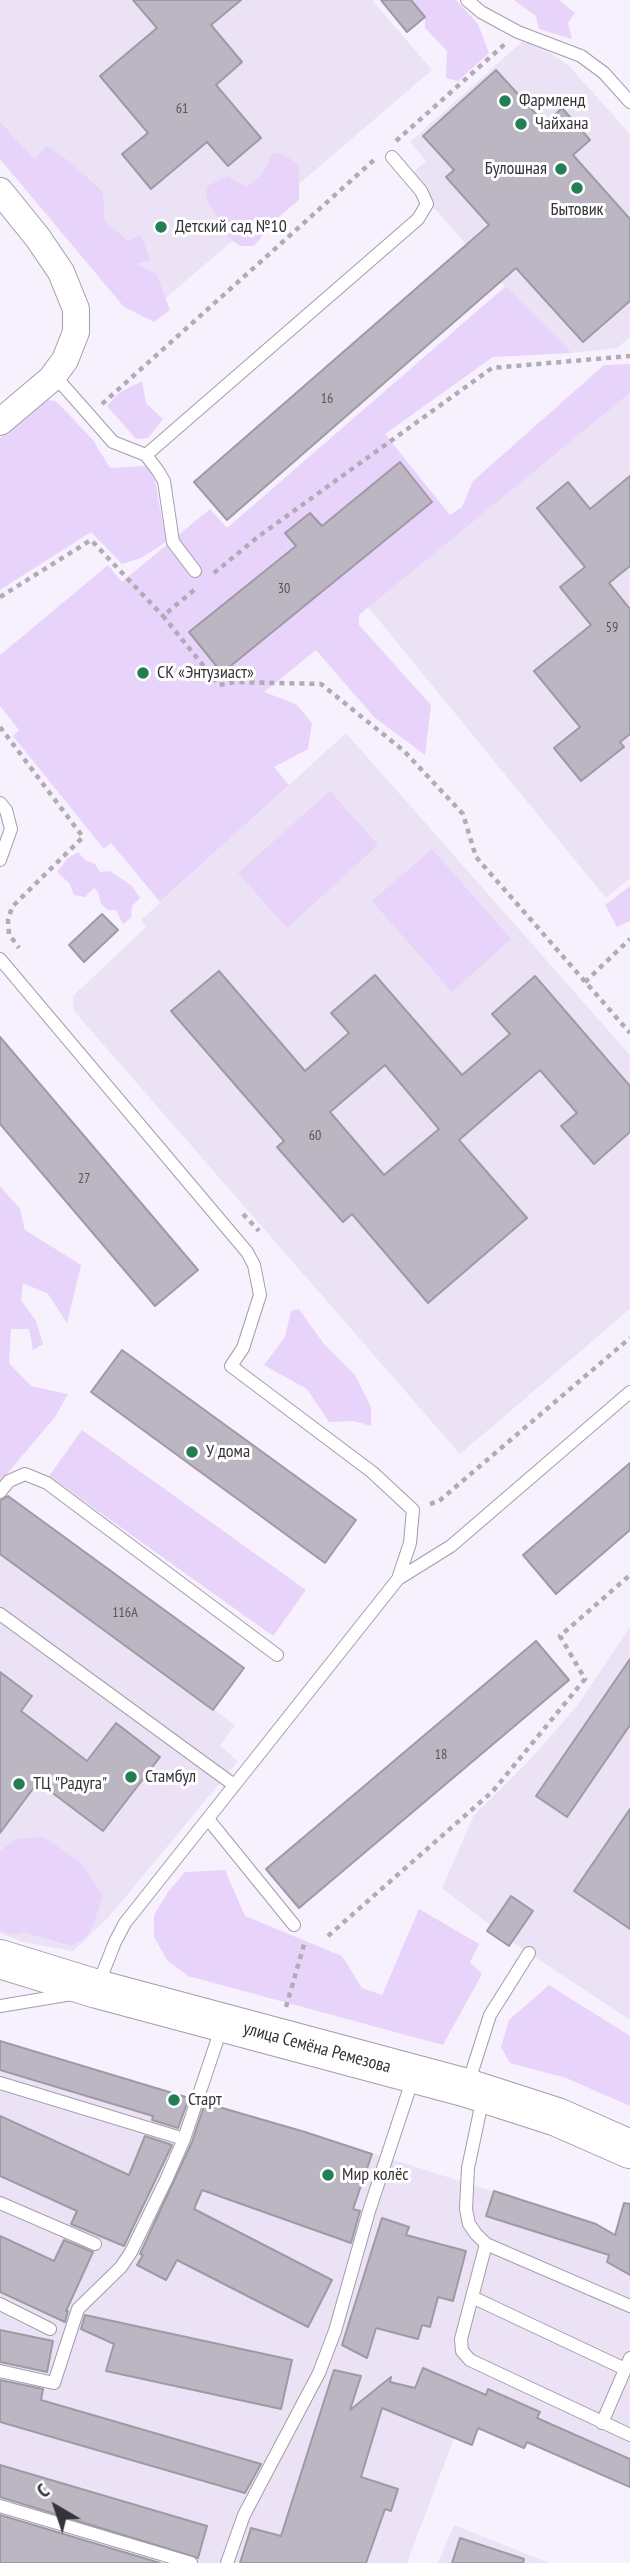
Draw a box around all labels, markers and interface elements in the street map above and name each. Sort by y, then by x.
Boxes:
place label: Фармленд [519,90,585,112]
marker: Фармленд [497,93,513,109]
house number: 61 [176,101,188,117]
place label: Чайхана [535,113,588,135]
marker: Чайхана [513,116,529,132]
place label: Булошная [485,158,547,180]
marker: Булошная [553,161,569,177]
marker: Бытовик [569,180,585,196]
place label: Бытовик [550,199,604,221]
place label: Детский сад №10 [175,216,287,238]
marker: Детский сад №10 [153,219,169,235]
house number: 16 [321,391,333,407]
house number: 30 [278,581,290,597]
house number: 59 [606,620,618,636]
place label: СК «Энтузиаст» [157,662,254,684]
marker: СК «Энтузиаст» [135,665,151,681]
house number: 60 [309,1128,321,1144]
house number: 27 [78,1171,90,1187]
place label: У дома [206,1441,250,1463]
marker: У дома [184,1444,200,1460]
house number: 116А [112,1605,138,1621]
house number: 18 [435,1747,447,1763]
place label: Стамбул [145,1766,196,1788]
marker: Стамбул [123,1769,139,1785]
place label: ТЦ "Радуга" [33,1773,107,1795]
marker: ТЦ "Радуга" [11,1776,27,1792]
street label: улица Семёна Ремезова [241,2018,393,2078]
place label: Старт [188,2089,222,2111]
marker: Старт [166,2092,182,2108]
place label: Мир колёс [342,2164,409,2186]
marker: Мир колёс [320,2167,336,2183]
north arrow [21,2472,91,2542]
text: С [32,2479,54,2503]

